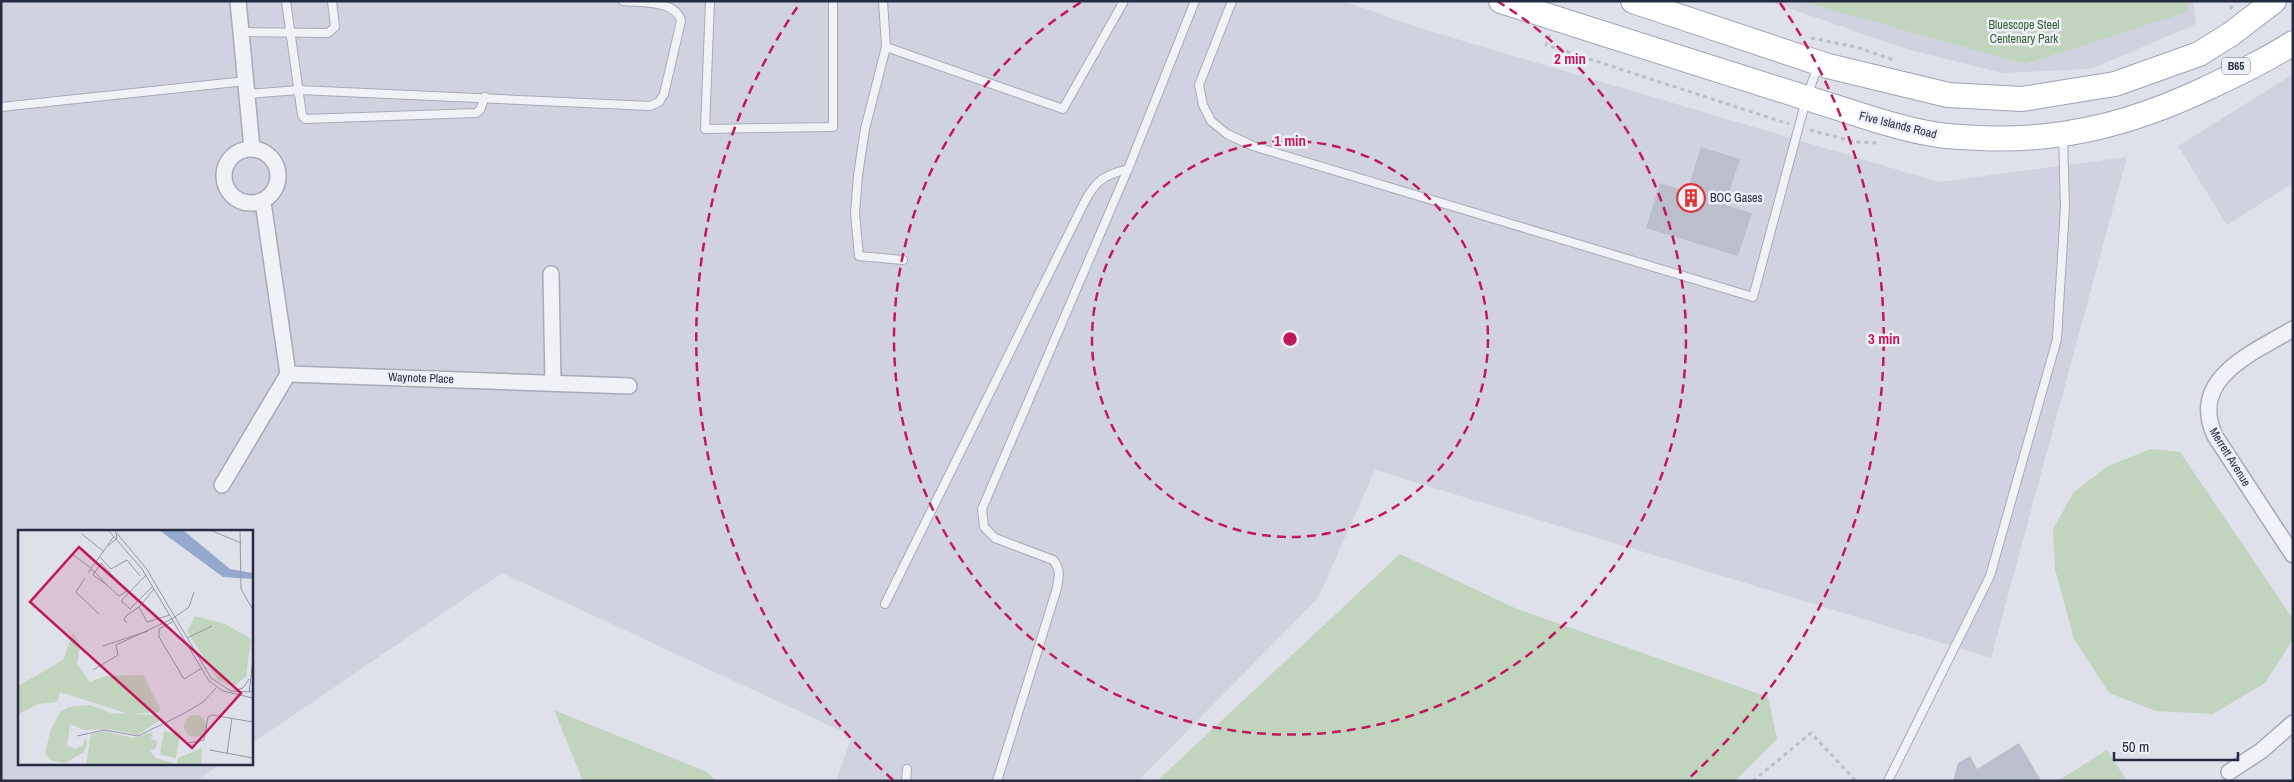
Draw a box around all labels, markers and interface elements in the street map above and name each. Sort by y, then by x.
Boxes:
park label: Bluescope Steel Centenary Park [1988,17,2060,47]
text: 2 min [1554,48,1586,69]
road number: B65 [2222,58,2250,74]
street label: Five Islands Road [1858,108,1938,142]
text: 1 min [1274,130,1306,151]
building icon: BOC Gases [1676,183,1706,213]
place label: BOC Gases [1710,190,1763,206]
text: 3 min [1868,328,1900,349]
centre of rings [1281,330,1299,348]
street label: Waynote Place [388,369,454,387]
street label: Merrett Avenue [2206,425,2254,489]
inset map [18,530,252,764]
scale bar [2114,730,2238,762]
text: 50 m [2122,736,2149,757]

